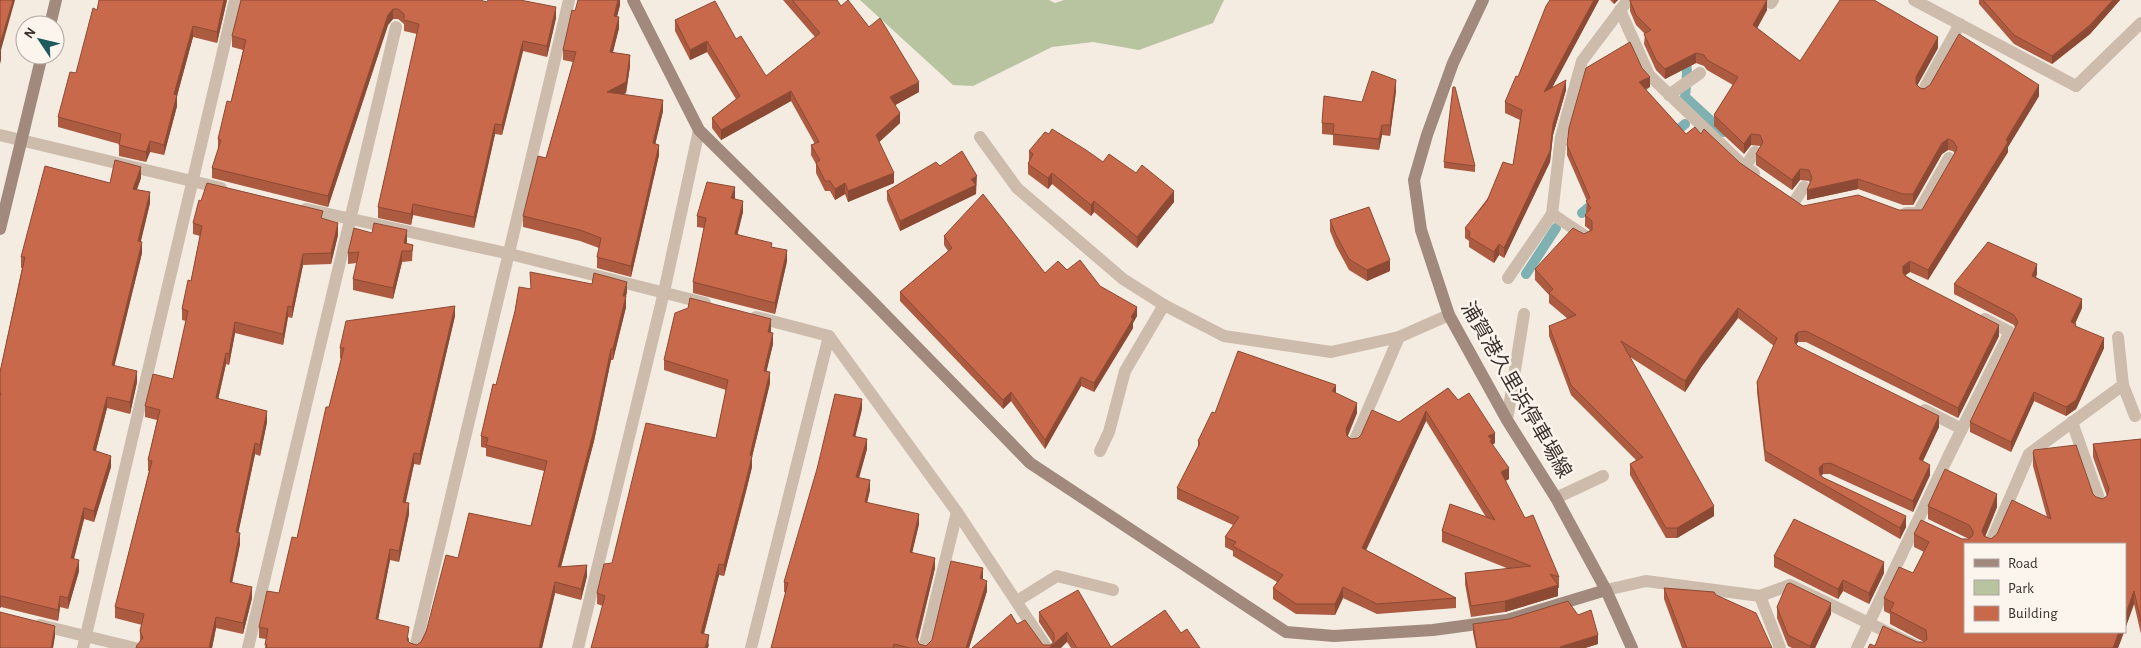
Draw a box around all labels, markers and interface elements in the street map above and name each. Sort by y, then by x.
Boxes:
north arrow [15,15,65,65]
text: N [22,25,39,41]
street label: 浦賀港久里浜停車場線 [1457,297,1576,482]
legend [1964,543,2126,633]
text: Road [2008,556,2038,571]
text: Park [2008,581,2034,596]
text: Building [2008,606,2058,621]

